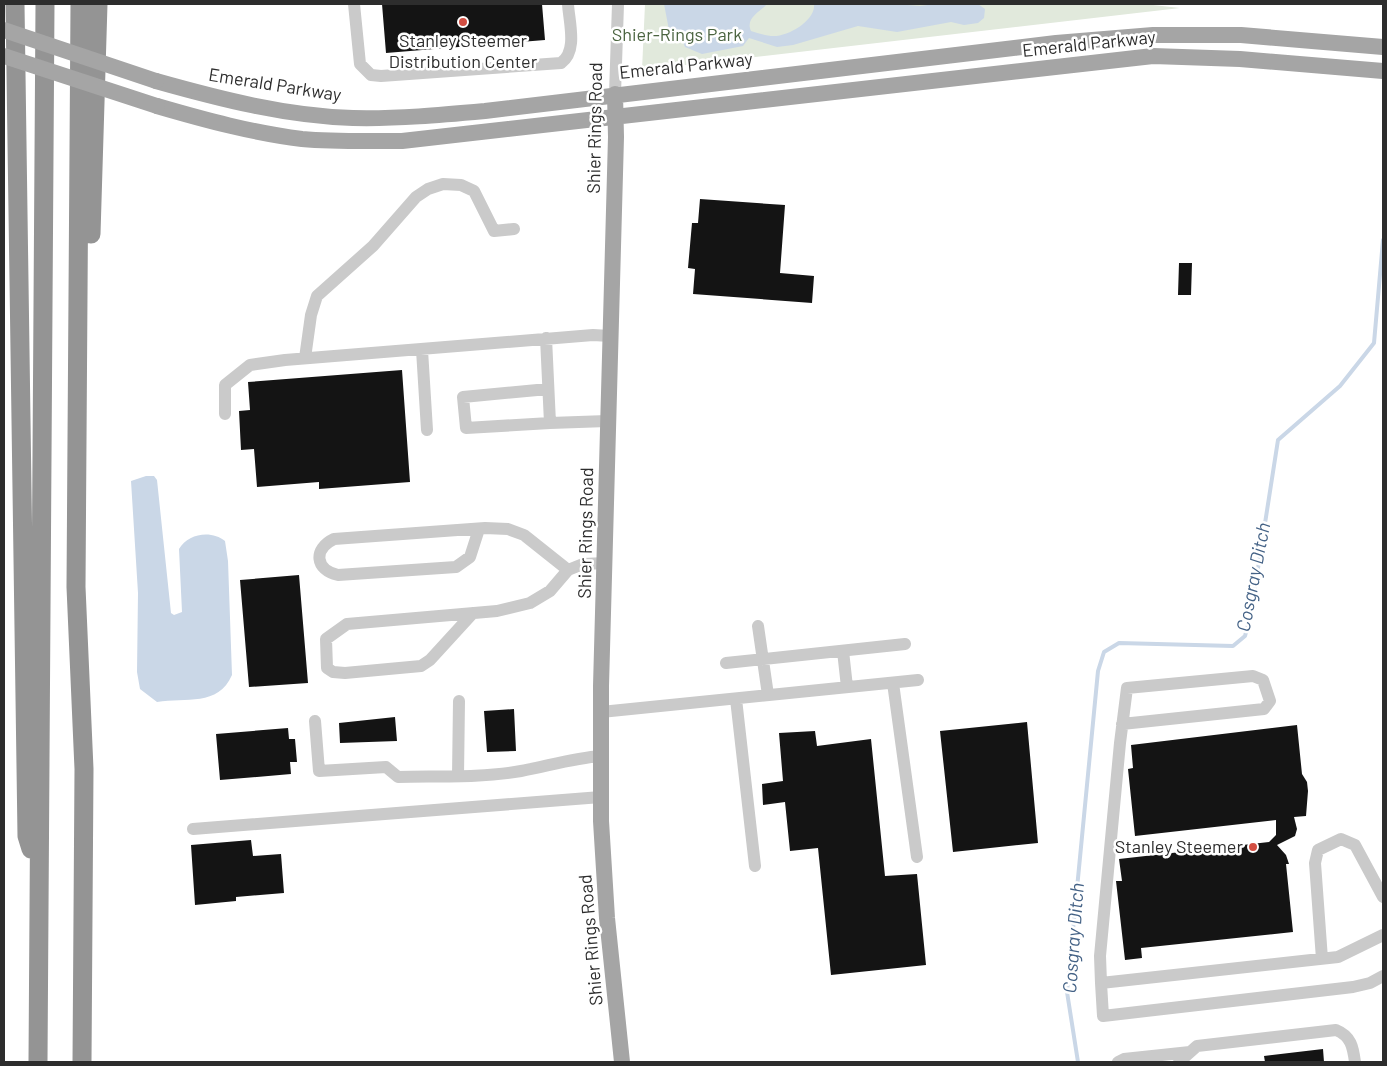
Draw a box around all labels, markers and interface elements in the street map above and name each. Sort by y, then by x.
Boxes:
marker: Stanley Steemer Distribution Center [457,16,469,28]
park label: Shier-Rings Park [612,23,742,45]
street label: Emerald Parkway [1021,25,1157,61]
place label: Stanley Steemer Distribution Center [389,29,538,72]
street label: Emerald Parkway [618,47,754,83]
street label: Shier Rings Road [582,62,606,194]
street label: Emerald Parkway [207,63,343,105]
street label: Shier Rings Road [573,467,597,599]
water label: Cosgray Ditch [1231,520,1274,633]
place label: Stanley Steemer [1115,835,1243,857]
marker: Stanley Steemer [1247,841,1259,853]
street label: Shier Rings Road [573,874,607,1007]
water label: Cosgray Ditch [1057,882,1088,994]

